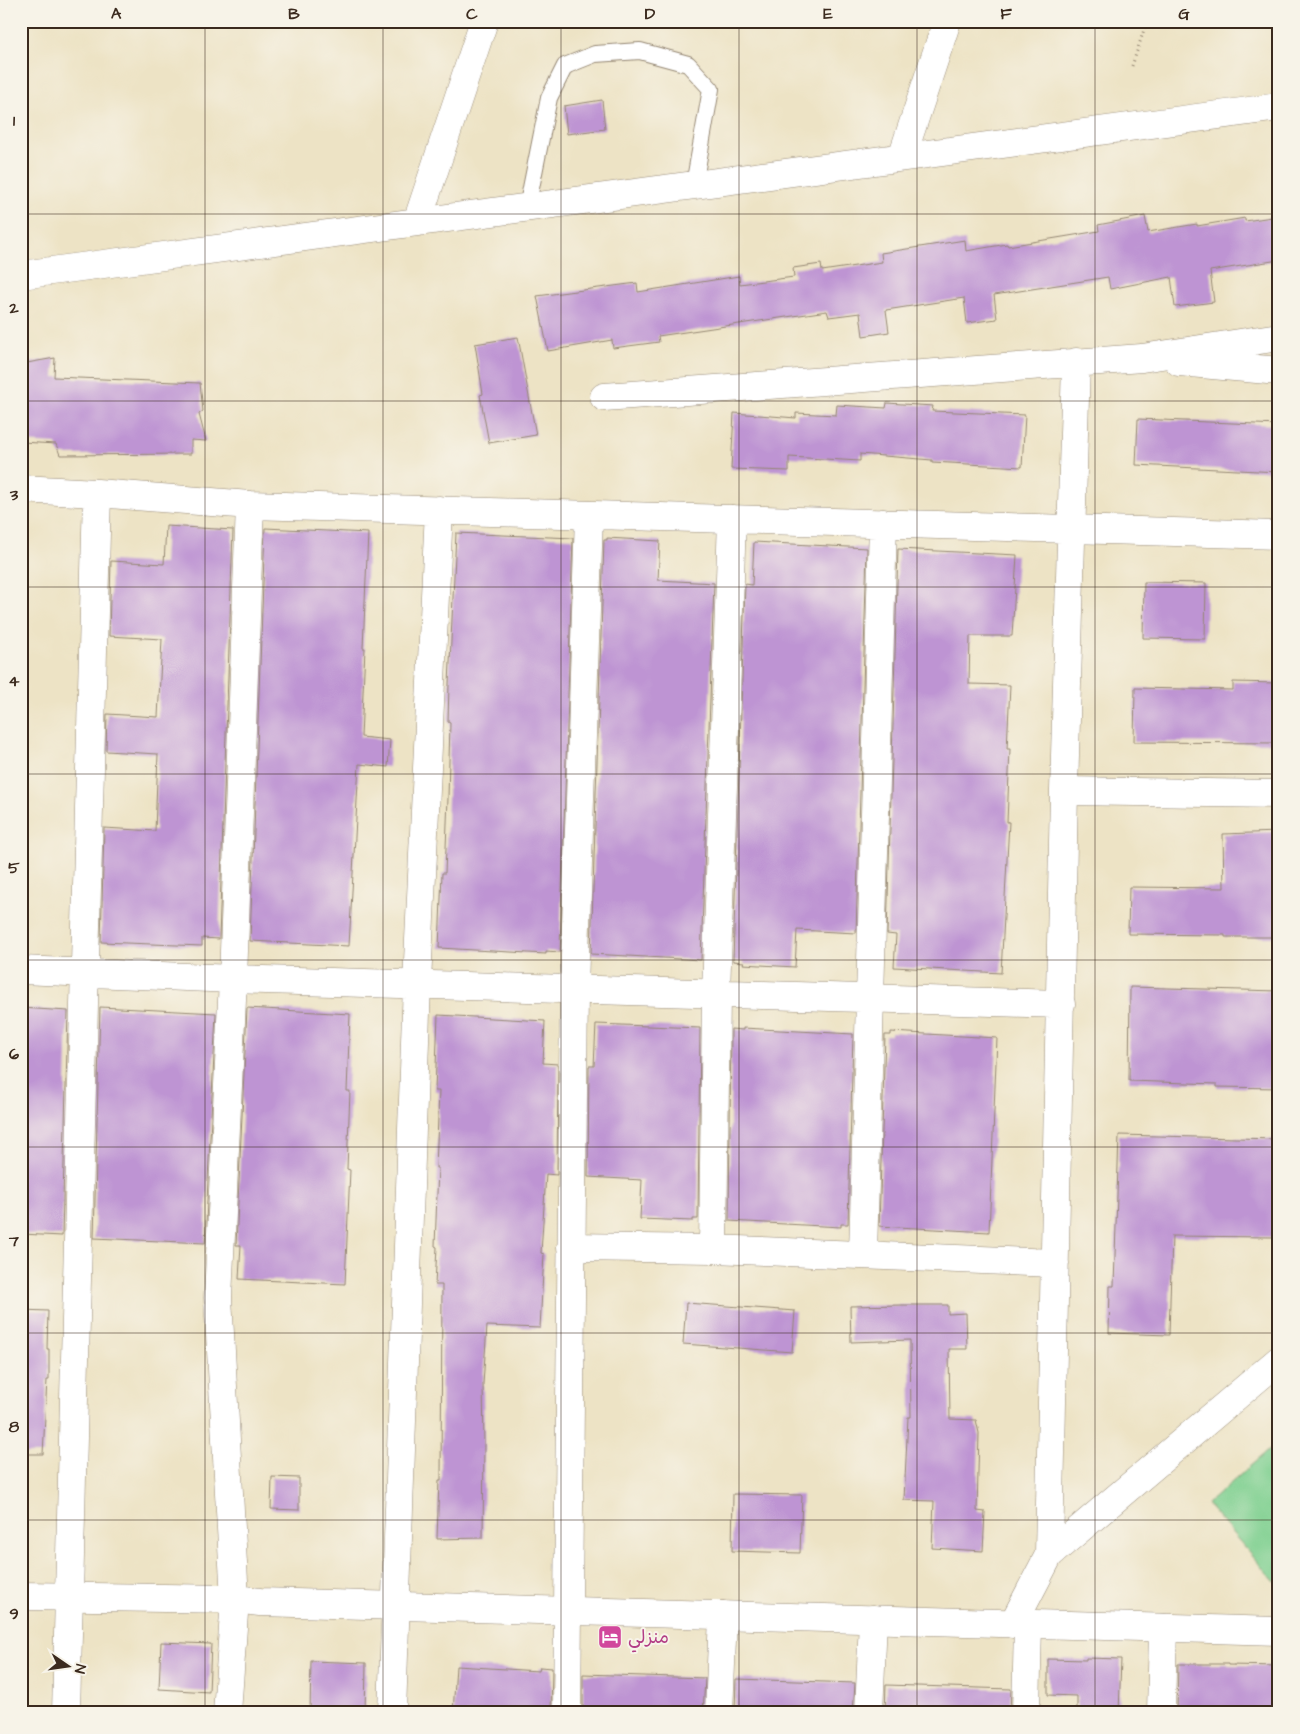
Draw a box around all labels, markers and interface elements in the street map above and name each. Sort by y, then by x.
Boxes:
text: A [111,3,122,25]
text: B [288,3,300,25]
text: C [466,3,478,25]
text: D [645,3,656,25]
text: E [823,3,833,25]
text: F [1000,3,1012,25]
text: G [1178,3,1190,25]
text: 1 [13,110,16,132]
text: 2 [8,297,19,319]
text: 3 [9,484,19,506]
text: 4 [9,670,20,692]
text: 5 [8,857,20,879]
text: 6 [9,1043,19,1065]
text: 7 [8,1230,19,1252]
text: 8 [9,1416,20,1438]
text: 9 [9,1603,19,1625]
hotel icon: منزلي [597,1624,623,1650]
place label: منزلي [628,1625,669,1653]
north arrow [42,1642,92,1692]
text: N [69,1662,90,1675]

